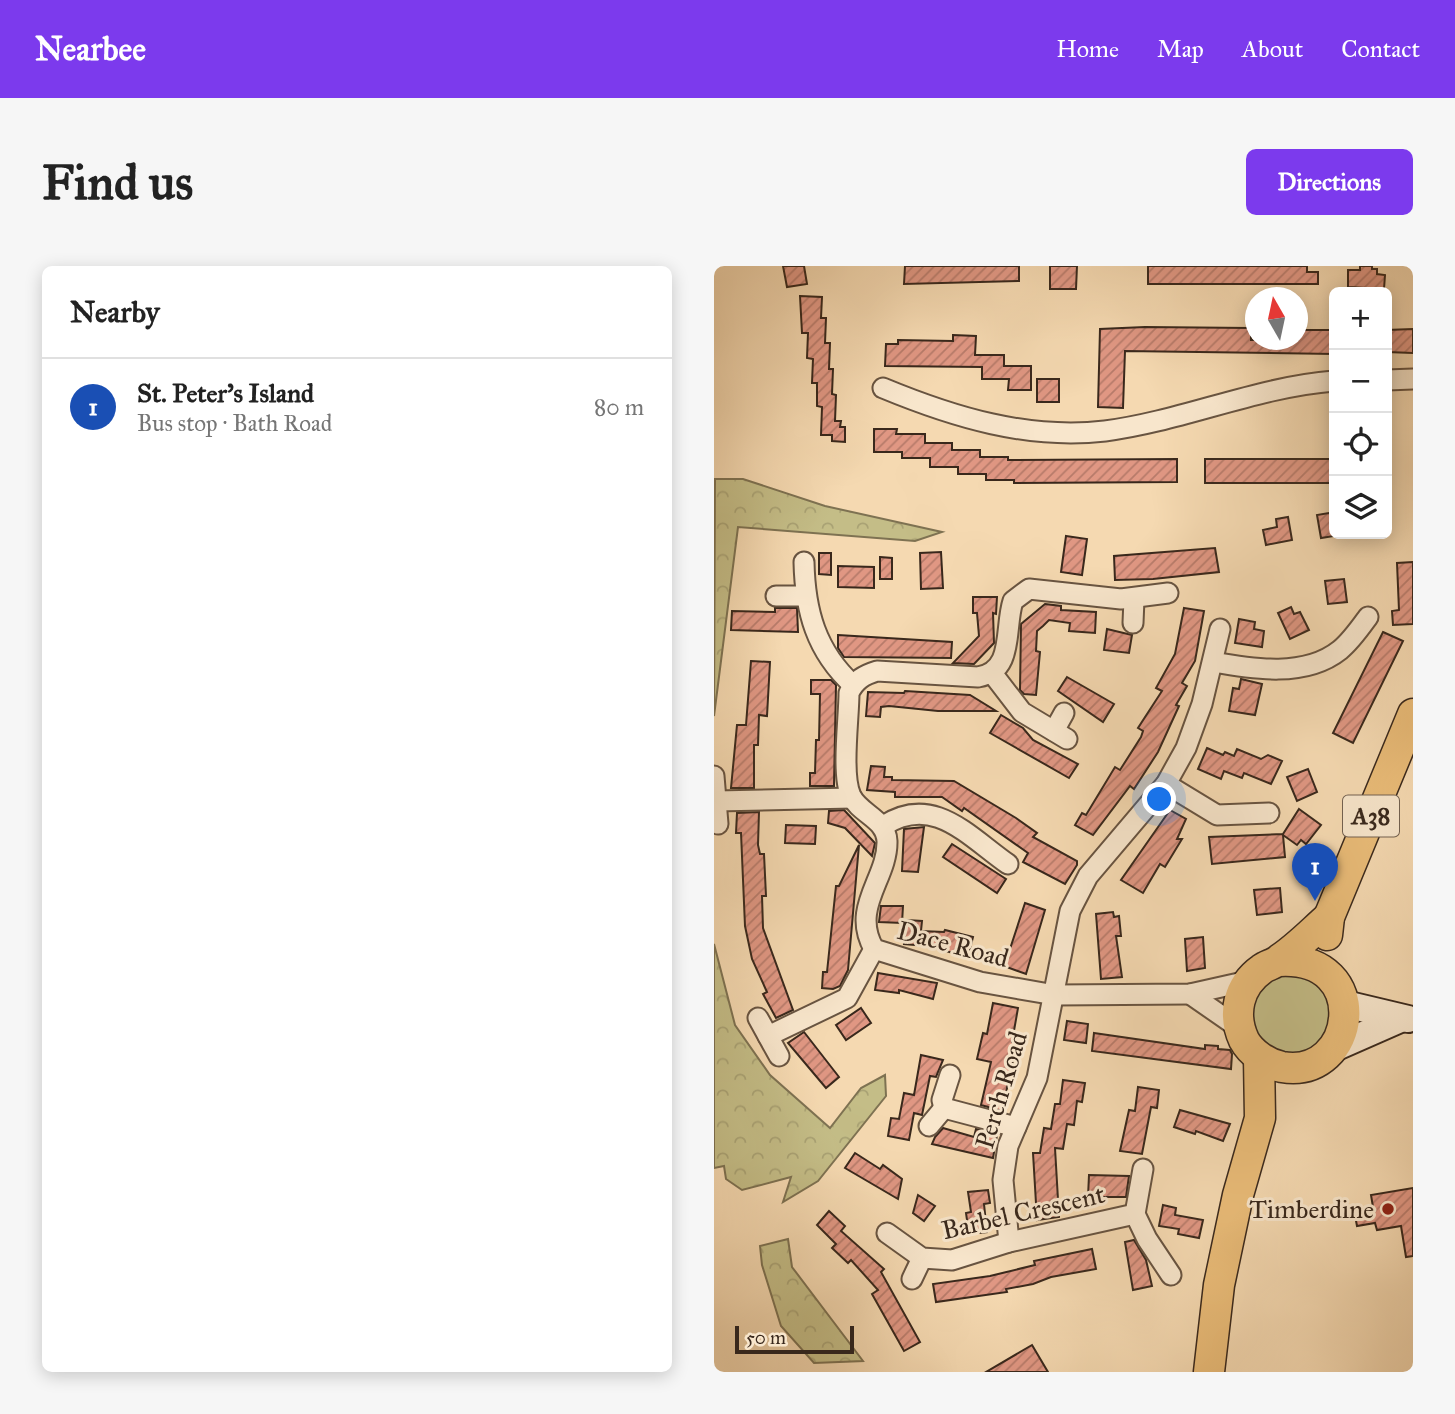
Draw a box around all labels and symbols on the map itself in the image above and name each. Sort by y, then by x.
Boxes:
north arrow [1245,287,1308,350]
your location [1142,782,1176,816]
road number: A38 [1343,796,1399,836]
pin: 1 [1292,843,1338,901]
street label: Dace Road [894,914,1012,974]
street label: Perch Road [968,1027,1034,1153]
street label: Barbel Crescent [938,1178,1108,1246]
place label: Timberdine [1249,1193,1374,1225]
marker: Timberdine [1380,1201,1396,1217]
scale bar [735,1323,854,1355]

